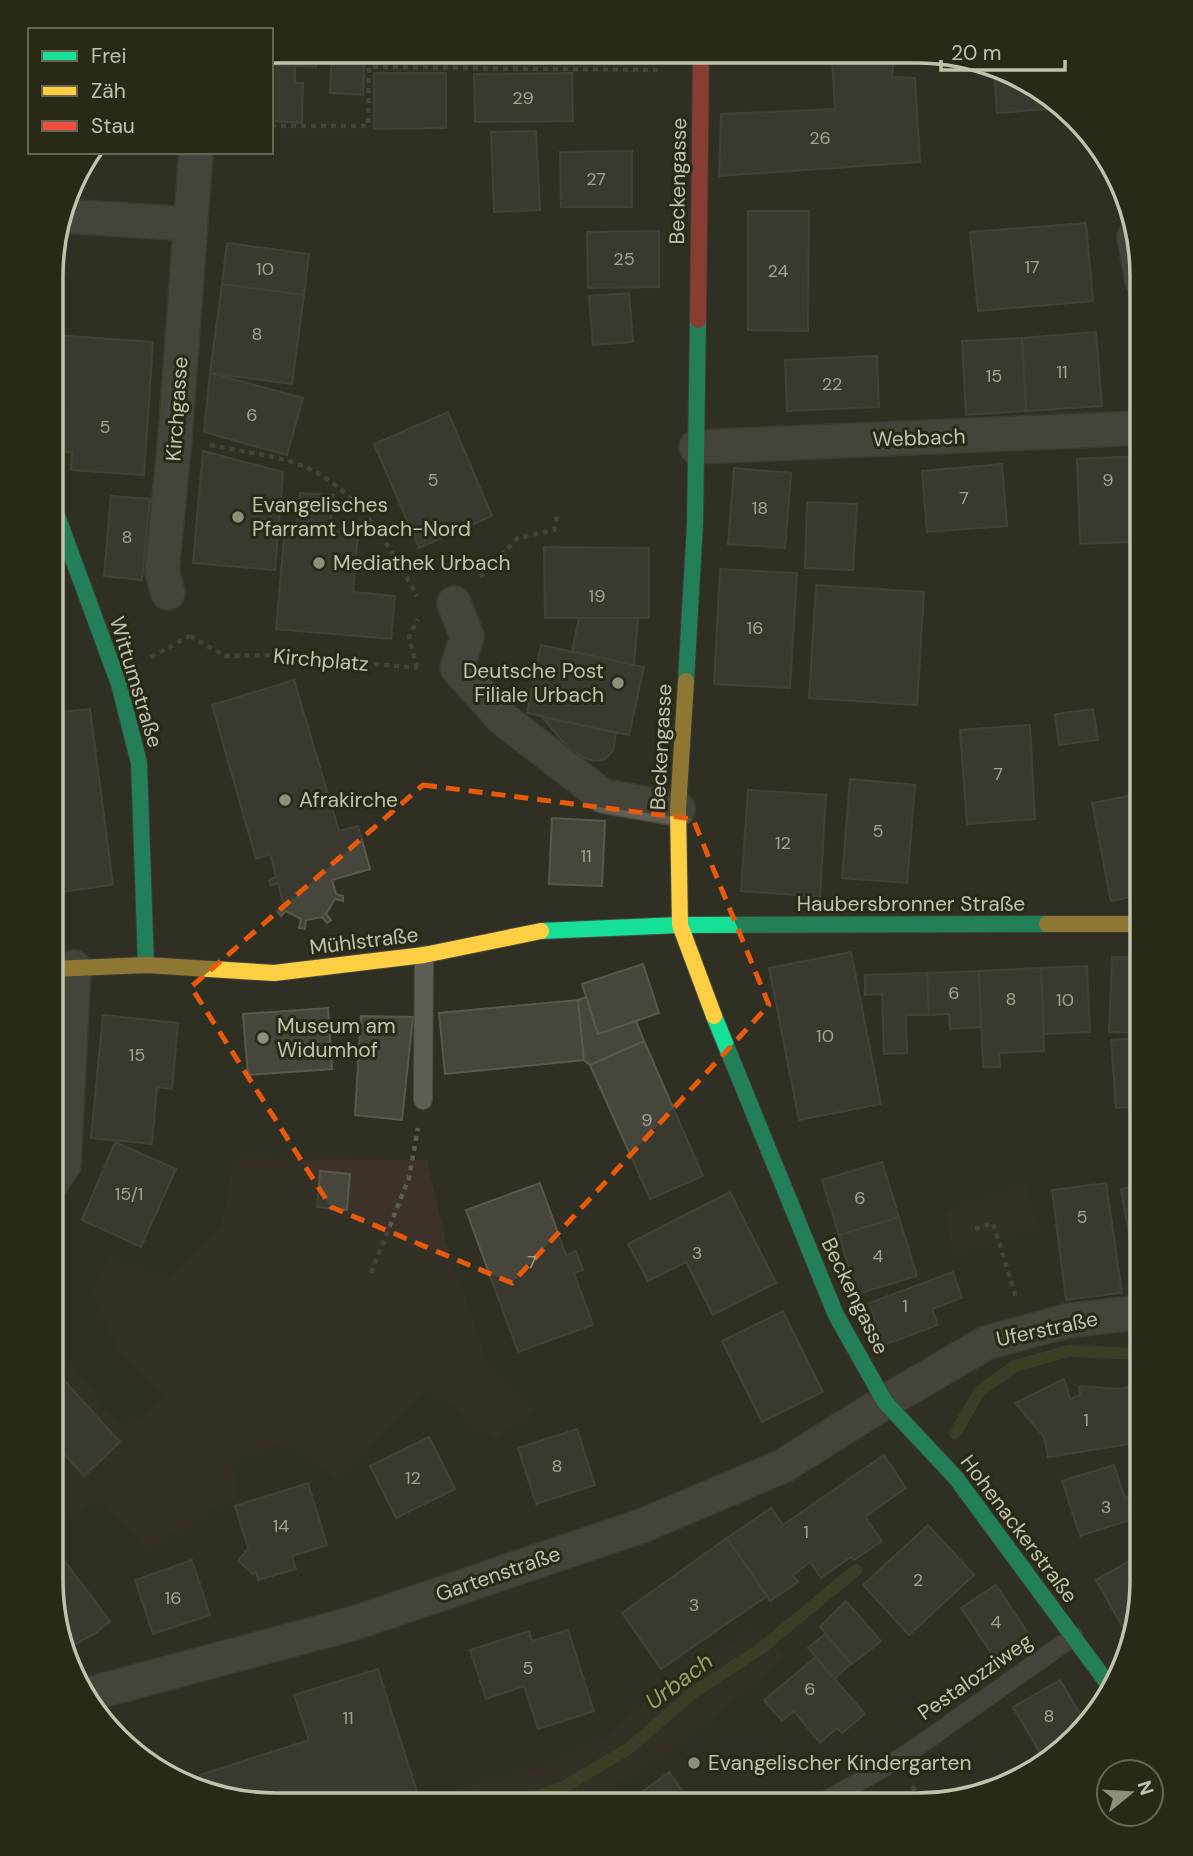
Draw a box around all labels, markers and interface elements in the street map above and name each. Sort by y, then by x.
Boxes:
legend [28,28,273,154]
scale bar [941,28,1065,72]
text: 20 m [951,39,1002,67]
text: Frei [91,42,127,70]
text: Zäh [91,77,126,105]
house number: 29 [512,86,534,110]
text: Stau [91,112,135,140]
street label: Beckengasse [663,117,693,245]
house number: 26 [809,126,831,150]
house number: 27 [586,167,606,191]
house number: 25 [613,247,635,271]
house number: 17 [1024,255,1040,279]
house number: 10 [256,257,274,281]
house number: 24 [768,259,789,283]
house number: 8 [252,322,262,346]
street label: Kirchgasse [159,356,195,462]
house number: 11 [1056,360,1068,384]
house number: 15 [986,364,1002,388]
house number: 22 [822,372,842,396]
house number: 6 [246,403,258,427]
house number: 5 [100,415,110,439]
street label: Webbach [872,422,966,454]
house number: 5 [428,468,438,492]
house number: 9 [1102,468,1114,492]
house number: 7 [959,486,969,510]
place label: Evangelisches Pfarramt Urbach-Nord [252,491,471,543]
house number: 18 [752,496,768,520]
marker: Evangelisches Pfarramt Urbach-Nord [230,509,246,525]
house number: 8 [122,525,132,549]
place label: Mediathek Urbach [333,549,511,577]
marker: Mediathek Urbach [311,555,327,571]
house number: 19 [589,584,605,608]
street label: Wittumstraße [103,613,169,751]
house number: 16 [747,616,763,640]
street label: Kirchplatz [272,642,370,678]
place label: Deutsche Post Filiale Urbach [463,657,604,709]
marker: Deutsche Post Filiale Urbach [610,675,626,691]
street label: Beckengasse [644,683,678,811]
house number: 7 [993,762,1003,786]
place label: Afrakirche [299,786,398,814]
marker: Afrakirche [277,792,293,808]
house number: 5 [873,819,883,843]
house number: 12 [775,831,791,855]
house number: 11 [580,844,592,868]
street label: Haubersbronner Straße [797,890,1025,918]
street label: Mühlstraße [308,920,420,962]
house number: 6 [948,981,960,1005]
house number: 8 [1006,987,1016,1011]
house number: 10 [1056,988,1074,1012]
place label: Museum am Widumhof [277,1012,396,1064]
house number: 10 [816,1024,834,1048]
marker: Museum am Widumhof [255,1030,271,1046]
house number: 15 [129,1043,145,1067]
house number: 9 [641,1108,653,1132]
house number: 15/1 [115,1182,143,1206]
house number: 6 [854,1186,866,1210]
house number: 5 [1077,1205,1087,1229]
street label: Beckengasse [815,1233,895,1359]
house number: 3 [692,1241,702,1265]
house number: 4 [873,1244,884,1268]
house number: 7 [527,1250,537,1274]
house number: 1 [902,1294,908,1318]
street label: Uferstraße [994,1305,1100,1353]
house number: 1 [1083,1408,1089,1432]
street label: Hohenackerstraße [954,1449,1084,1609]
house number: 8 [552,1454,562,1478]
house number: 12 [405,1466,421,1490]
house number: 3 [1101,1495,1111,1519]
house number: 14 [273,1514,289,1538]
house number: 1 [803,1520,809,1544]
street label: Gartenstraße [432,1540,564,1608]
house number: 2 [913,1568,923,1592]
house number: 16 [165,1586,181,1610]
house number: 3 [689,1593,699,1617]
house number: 4 [991,1610,1002,1634]
street label: Pestalozziweg [912,1627,1038,1727]
water label: Urbach [639,1646,719,1716]
house number: 5 [523,1656,533,1680]
house number: 6 [804,1677,816,1701]
house number: 8 [1044,1704,1054,1728]
house number: 11 [342,1706,354,1730]
place label: Evangelischer Kindergarten [708,1749,972,1777]
marker: Evangelischer Kindergarten [686,1755,702,1771]
north arrow [1095,1758,1165,1828]
text: N [1132,1777,1160,1798]

